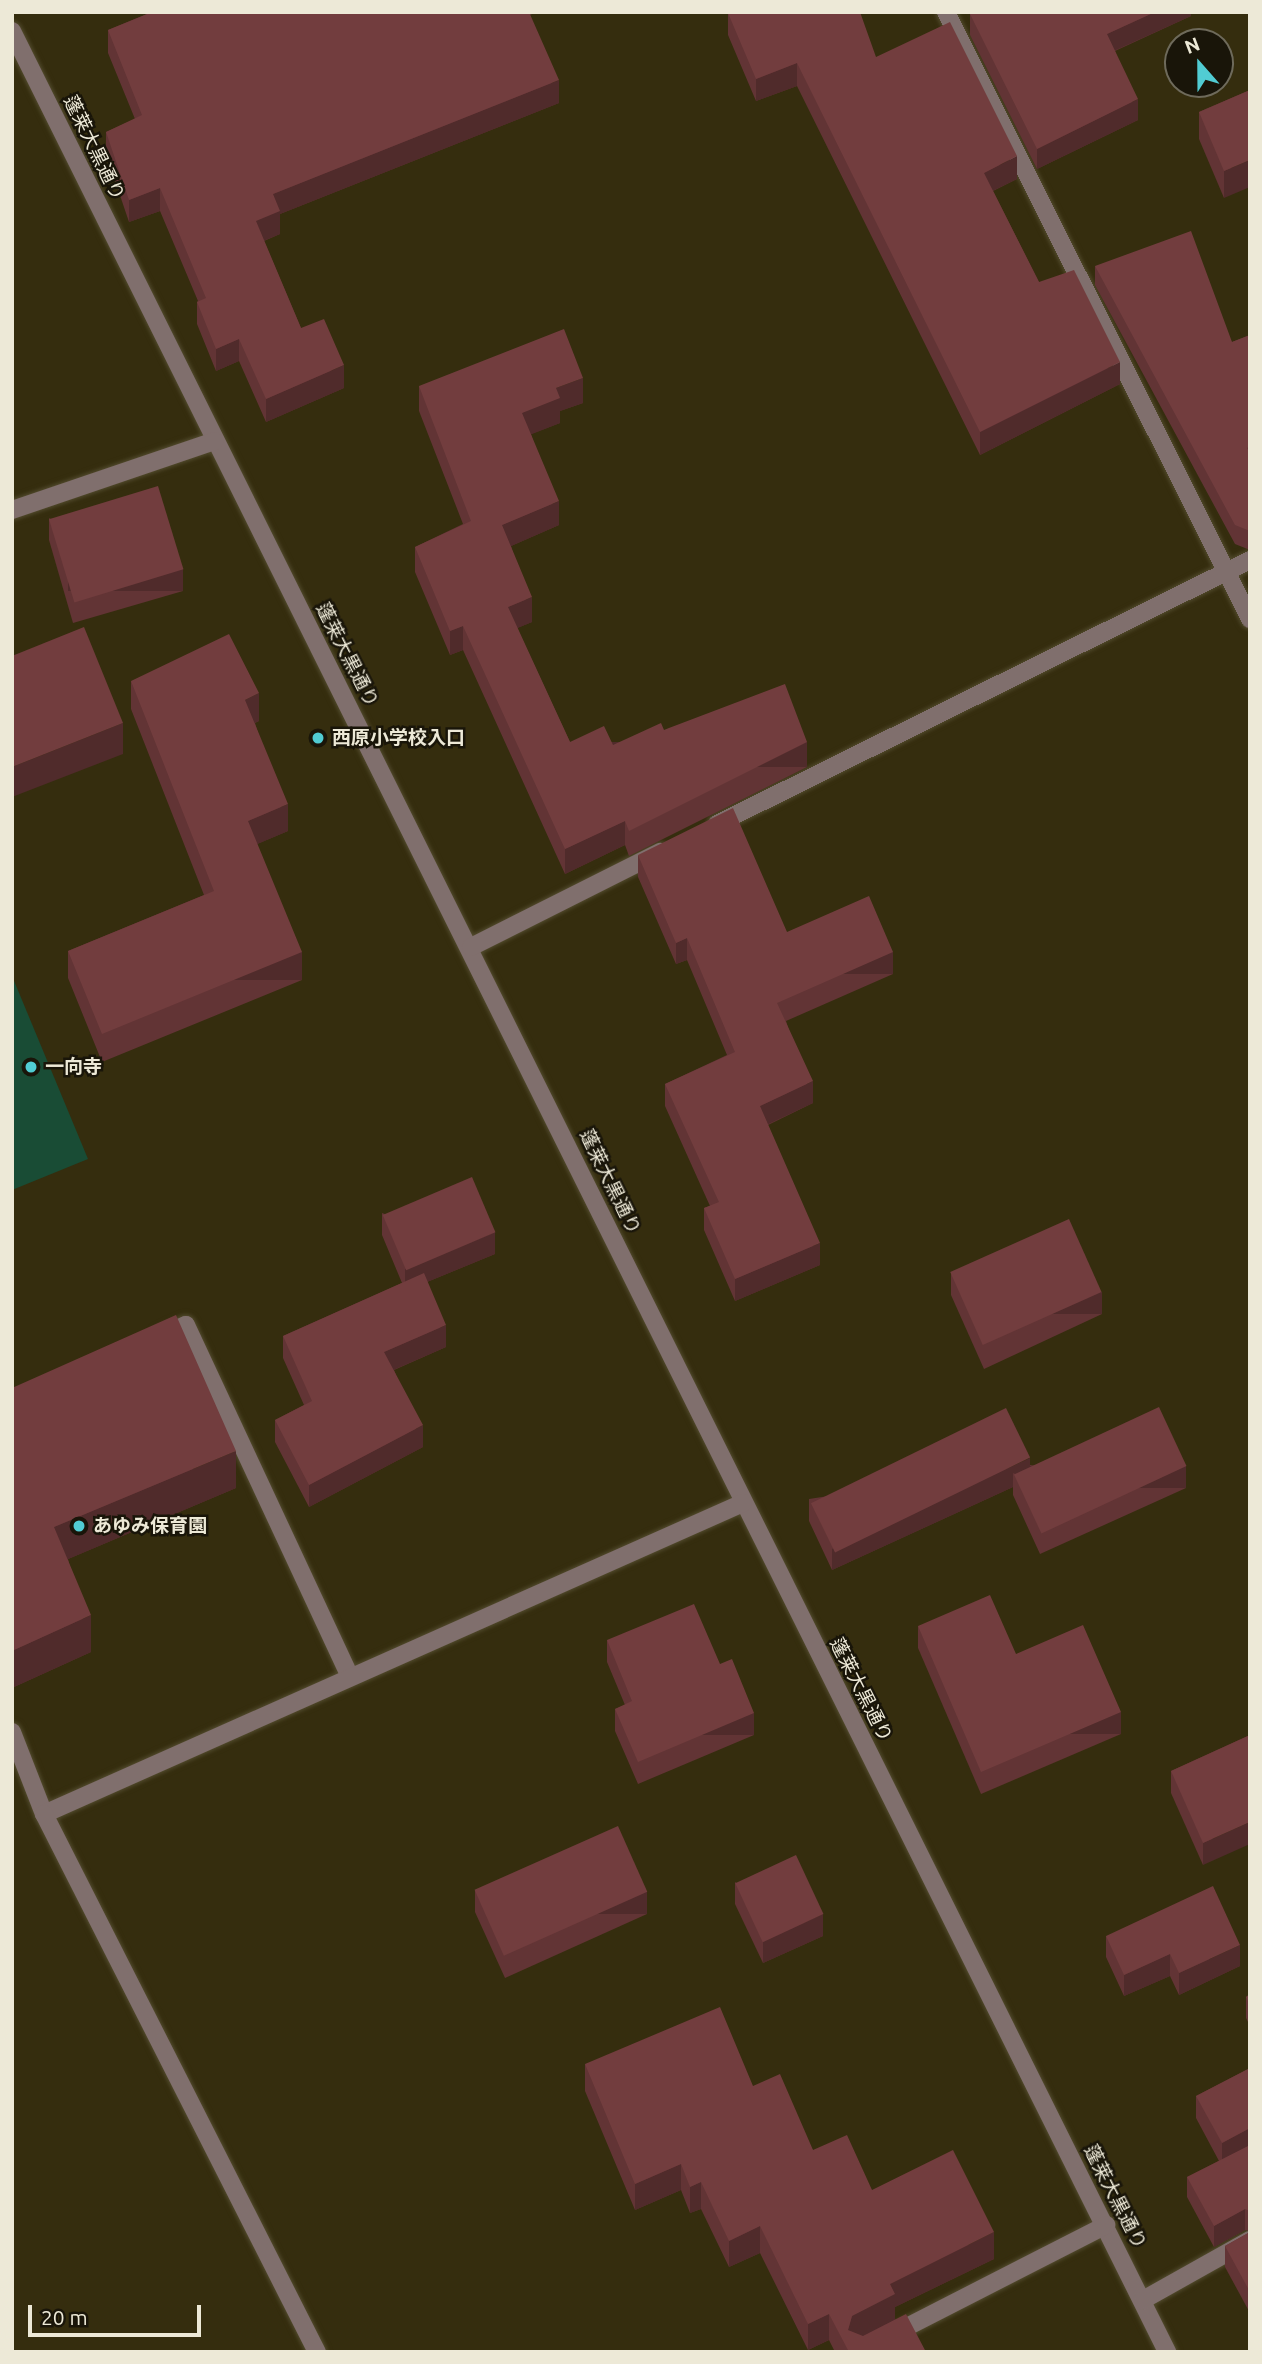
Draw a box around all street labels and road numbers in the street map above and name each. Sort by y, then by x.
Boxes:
street label: 蓬莱大黒通り [59,92,129,204]
street label: 蓬莱大黒通り [311,599,383,711]
street label: 蓬莱大黒通り [575,1126,645,1238]
street label: 蓬莱大黒通り [825,1634,897,1746]
street label: 蓬莱大黒通り [1079,2141,1151,2253]

